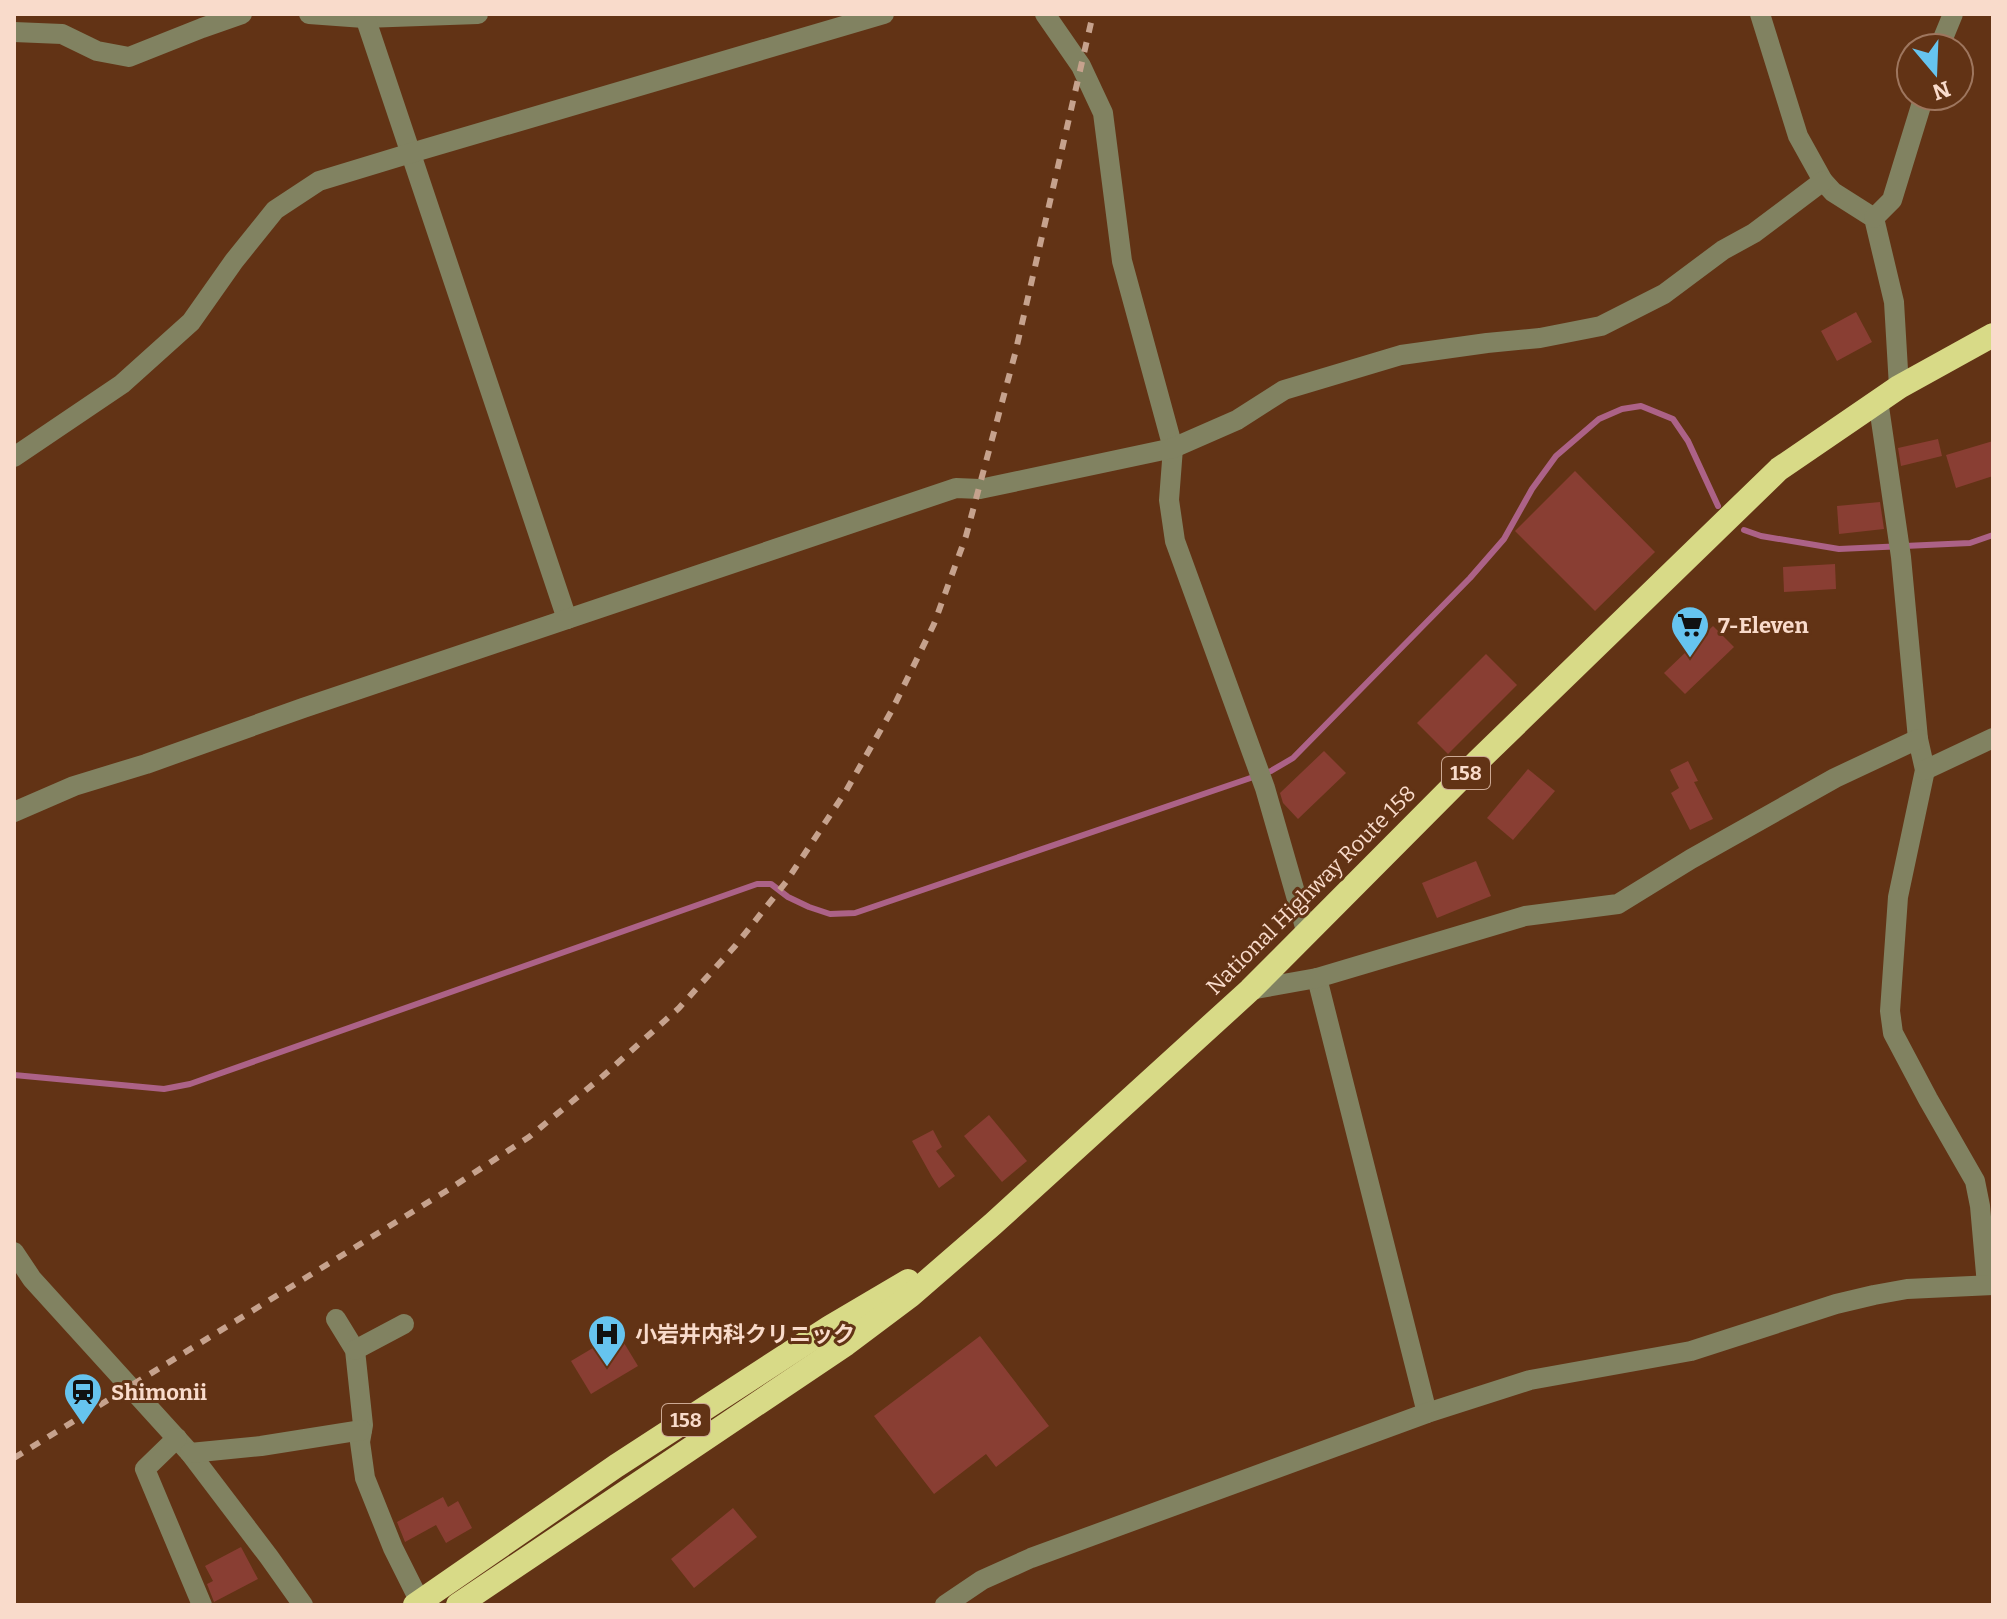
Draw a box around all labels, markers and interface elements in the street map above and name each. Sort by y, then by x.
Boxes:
north arrow [1895,32,1975,112]
text: N [1929,75,1954,106]
supermarket icon: 7-Eleven [1669,604,1711,659]
place label: 7-Eleven [1718,612,1809,639]
road number: 158 [1442,757,1490,789]
street label: National Highway Route 158 [1201,780,1421,1000]
hospital icon: 小岩井内科クリニック [586,1313,628,1368]
place label: 小岩井内科クリニック [635,1321,855,1348]
station icon: Shimonii [62,1371,104,1426]
place label: Shimonii [111,1379,207,1406]
road number: 158 [662,1404,710,1436]

